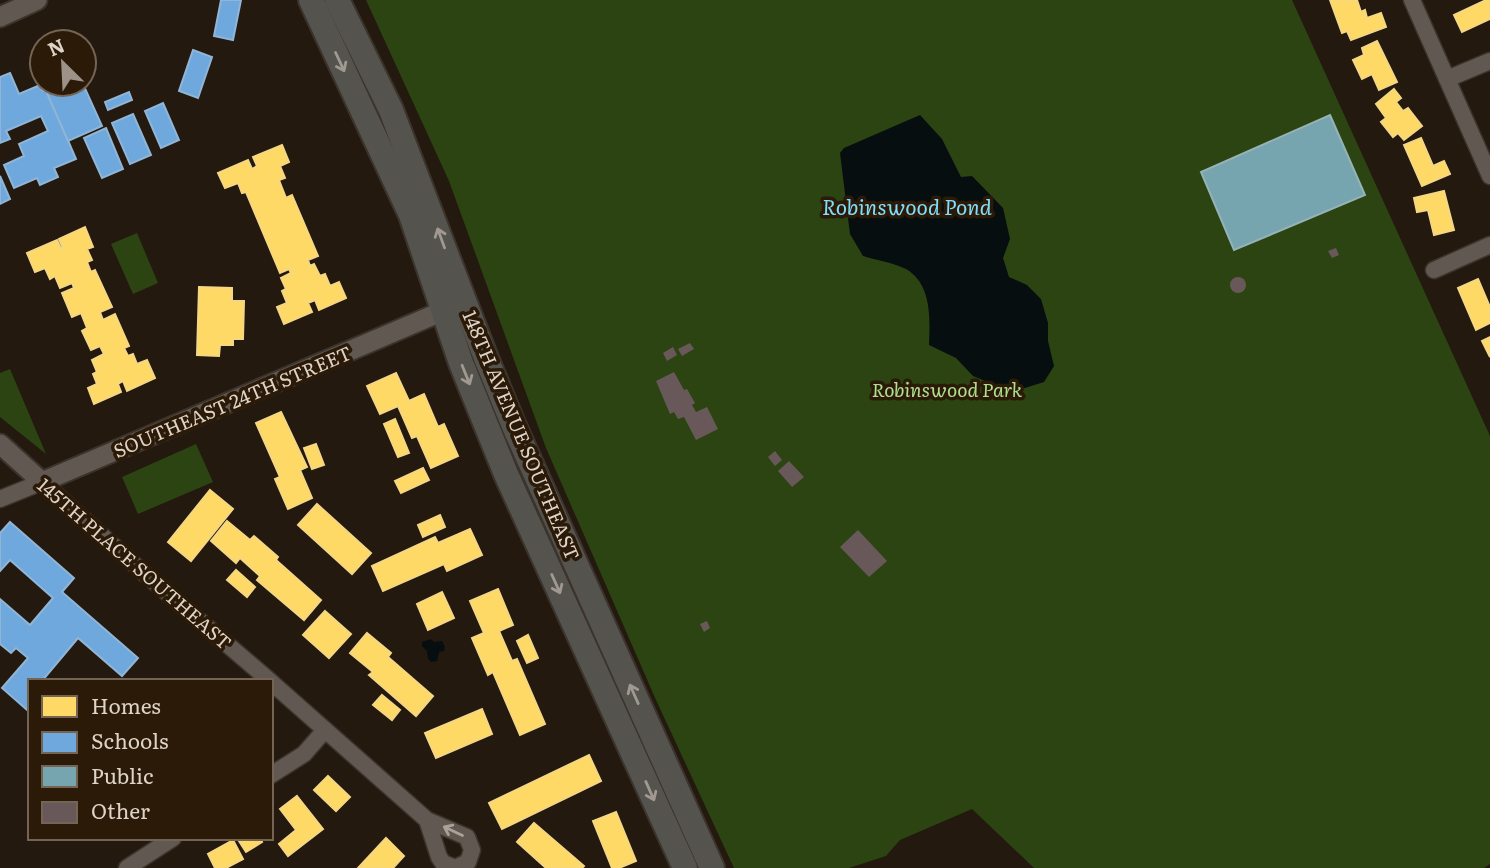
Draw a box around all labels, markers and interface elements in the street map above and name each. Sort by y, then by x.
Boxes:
north arrow [28,28,98,98]
text: N [43,31,69,63]
one-way arrow [334,51,347,72]
water label: Robinswood Pond [822,190,992,221]
one-way arrow [433,227,446,249]
street label: 148TH AVENUE SOUTHEAST [457,306,587,564]
street label: SOUTHEAST 24TH STREET [109,338,355,464]
one-way arrow [460,364,473,385]
park label: Robinswood Park [872,375,1023,403]
street label: 145TH PLACE SOUTHEAST [32,471,238,655]
one-way arrow [550,573,563,594]
legend [28,679,273,840]
one-way arrow [627,683,640,705]
text: Homes [91,689,161,720]
text: Schools [91,724,169,755]
text: Public [91,759,153,790]
one-way arrow [644,780,657,801]
text: Other [91,794,150,825]
one-way arrow [443,824,464,837]

